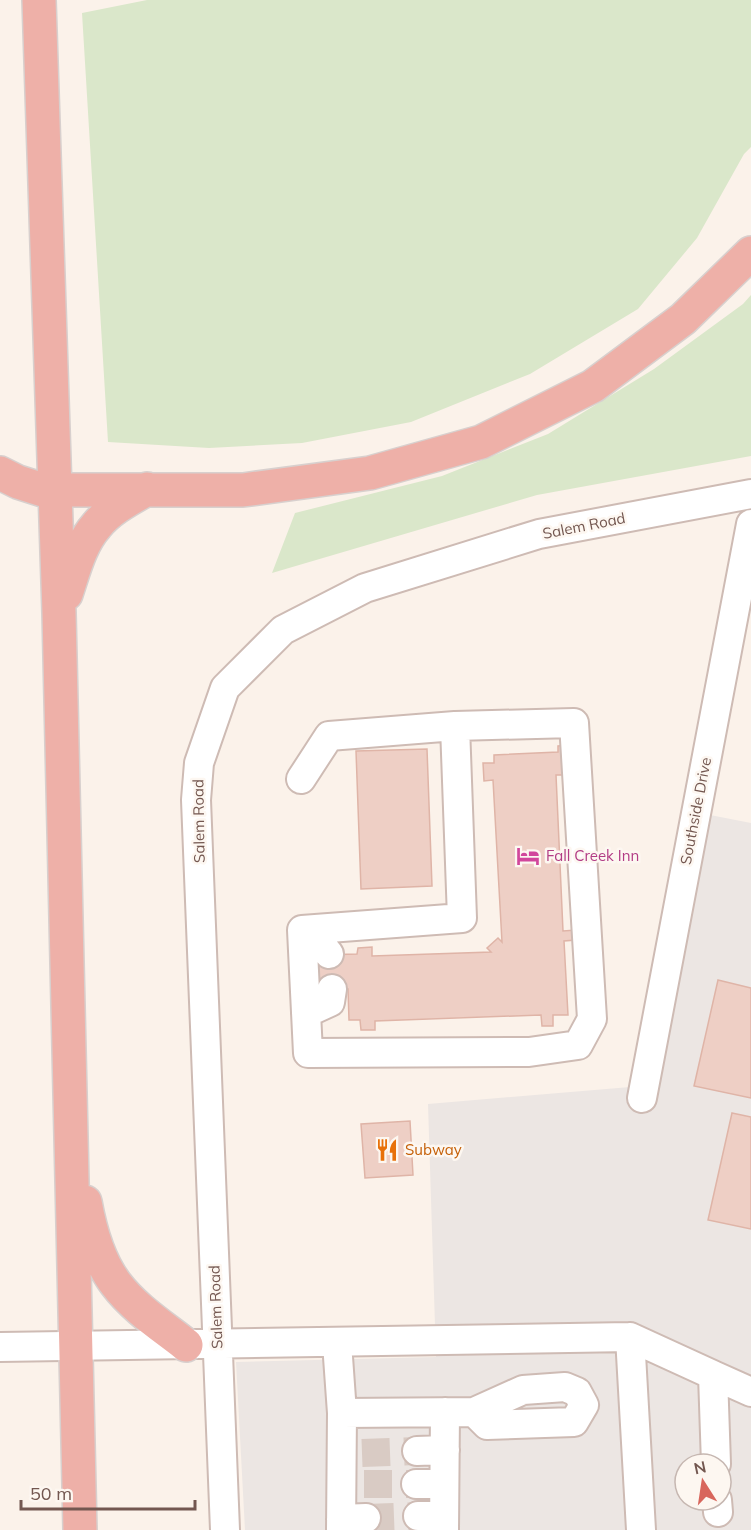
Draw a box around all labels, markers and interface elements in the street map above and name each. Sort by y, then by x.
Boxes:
street label: Salem Road [541,508,627,543]
street label: Southside Drive [676,756,715,866]
street label: Salem Road [188,779,209,863]
hotel icon: Fall Creek Inn [515,843,541,869]
place label: Fall Creek Inn [546,846,639,865]
restaurant icon: Subway [374,1137,400,1163]
place label: Subway [405,1140,462,1159]
street label: Salem Road [205,1265,226,1349]
north arrow [673,1452,733,1512]
text: N [692,1456,708,1478]
scale bar [21,1473,195,1511]
text: 50 m [30,1482,72,1505]

